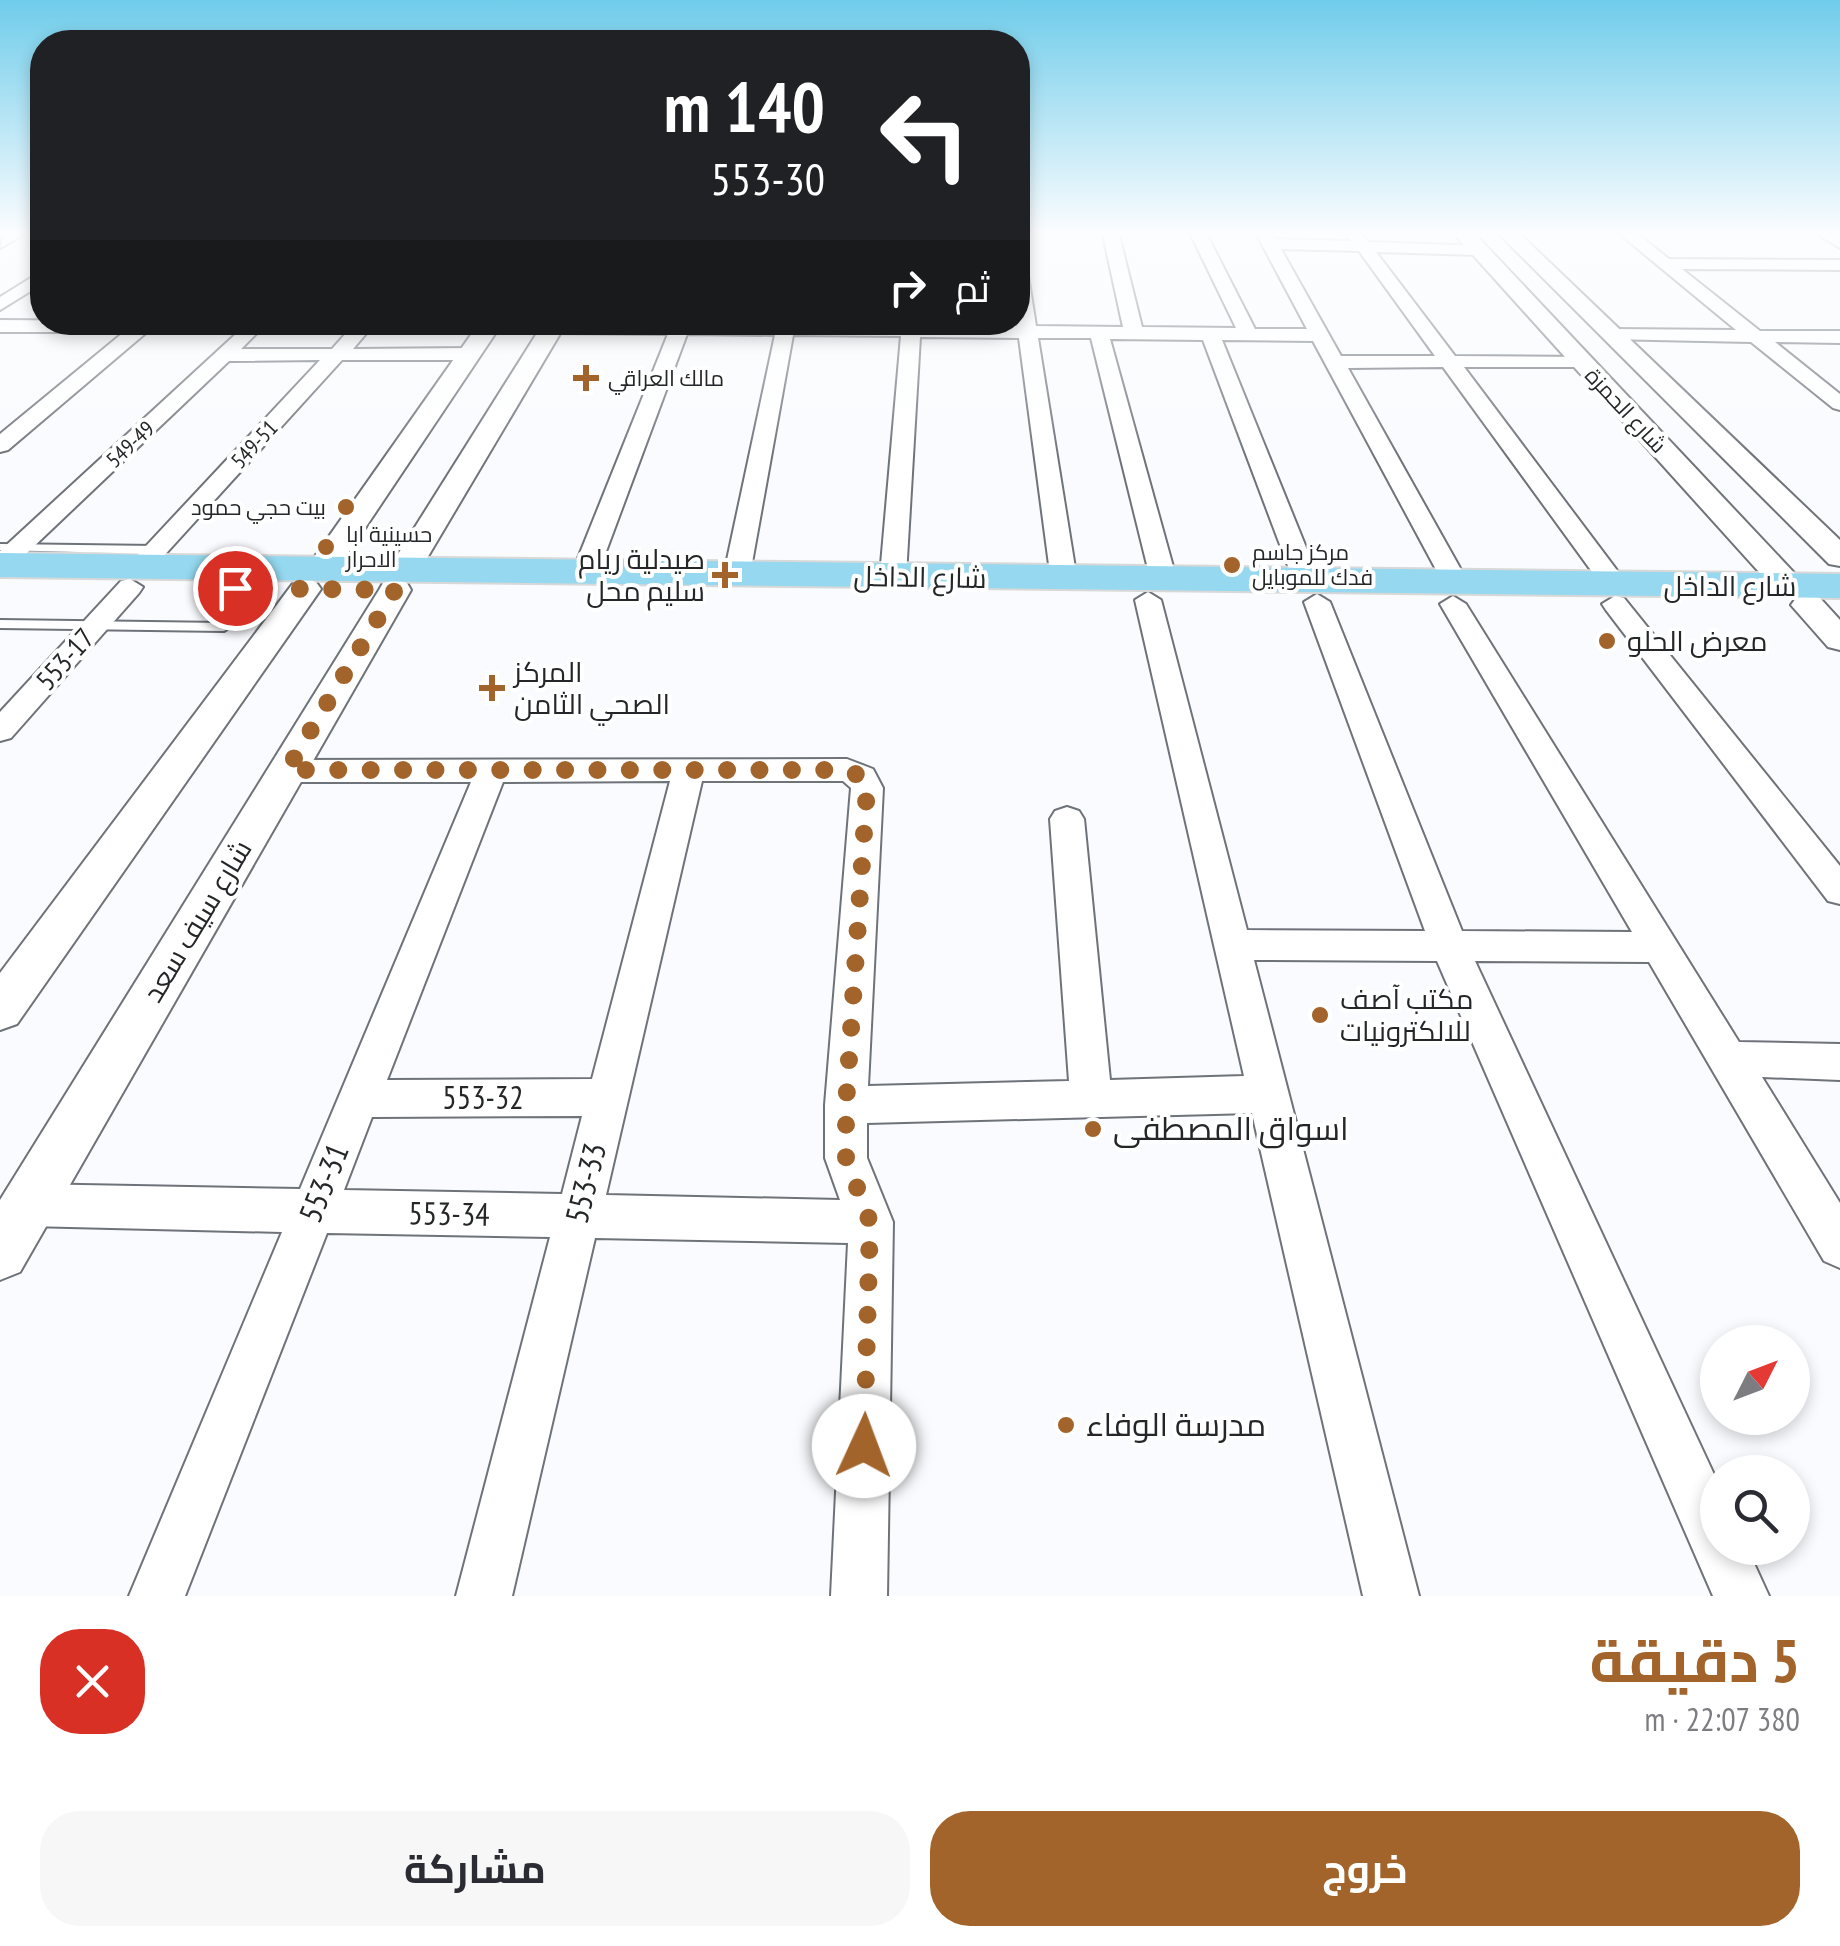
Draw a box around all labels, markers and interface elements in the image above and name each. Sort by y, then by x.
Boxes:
text: 140 m [664,61,825,151]
icon: left [860,70,990,200]
text: 553-30 [711,149,825,207]
icon: right [880,260,935,315]
text: ثم [955,263,990,312]
street label: شارع الحمزة [1579,361,1673,459]
place label: مالك العراقي [608,364,724,395]
marker: مالك العراقي [573,365,599,391]
street label: 549-51 [225,414,283,474]
street label: 549-49 [100,415,160,473]
place label: بيت حجي حمود [191,493,326,524]
marker: بيت حجي حمود [335,496,357,518]
place label: حسينية ابا الاحرار [344,520,432,573]
marker: حسينية ابا الاحرار [315,536,337,558]
place label: مركز جاسم فدك للموبايل [1252,538,1373,591]
place label: صيدلية ريام سليم محل [578,540,705,611]
pin [193,546,278,631]
marker: مركز جاسم فدك للموبايل [1221,554,1243,576]
street label: شارع الداخل [853,557,987,597]
icon: arrive [208,561,263,616]
marker: صيدلية ريام سليم محل [714,564,736,586]
street label: شارع الداخل [1663,567,1797,605]
street label: 553-17 [27,620,102,697]
place label: معرض الحلو [1627,622,1767,659]
marker: معرض الحلو [1596,630,1618,652]
place label: المركز الصحي الثامن [512,653,670,726]
marker: المركز الصحي الثامن [479,675,505,701]
street label: شارع سيف سعد [134,833,260,1009]
place label: مكتب آصف للالكترونيات [1340,980,1473,1049]
marker: مكتب آصف للالكترونيات [1309,1004,1331,1026]
street label: 553-32 [442,1076,524,1118]
place label: اسواق المصطفى [1113,1107,1349,1149]
marker: اسواق المصطفى [1082,1118,1104,1140]
street label: 553-31 [288,1137,358,1228]
street label: 553-33 [555,1138,615,1227]
street label: 553-34 [408,1191,490,1235]
north arrow [1700,1325,1810,1435]
map controls [1700,1325,1810,1565]
position arrow [812,1394,916,1498]
place label: مدرسة الوفاء [1086,1403,1266,1445]
marker: مدرسة الوفاء [1055,1414,1077,1436]
button: search [1700,1455,1810,1565]
text: 5 دقيقة [1589,1621,1800,1699]
button: close [40,1629,145,1734]
text: 380 m · 22:07 [1645,1698,1800,1740]
button: مشاركة [40,1811,910,1926]
button: خروج [930,1811,1800,1926]

